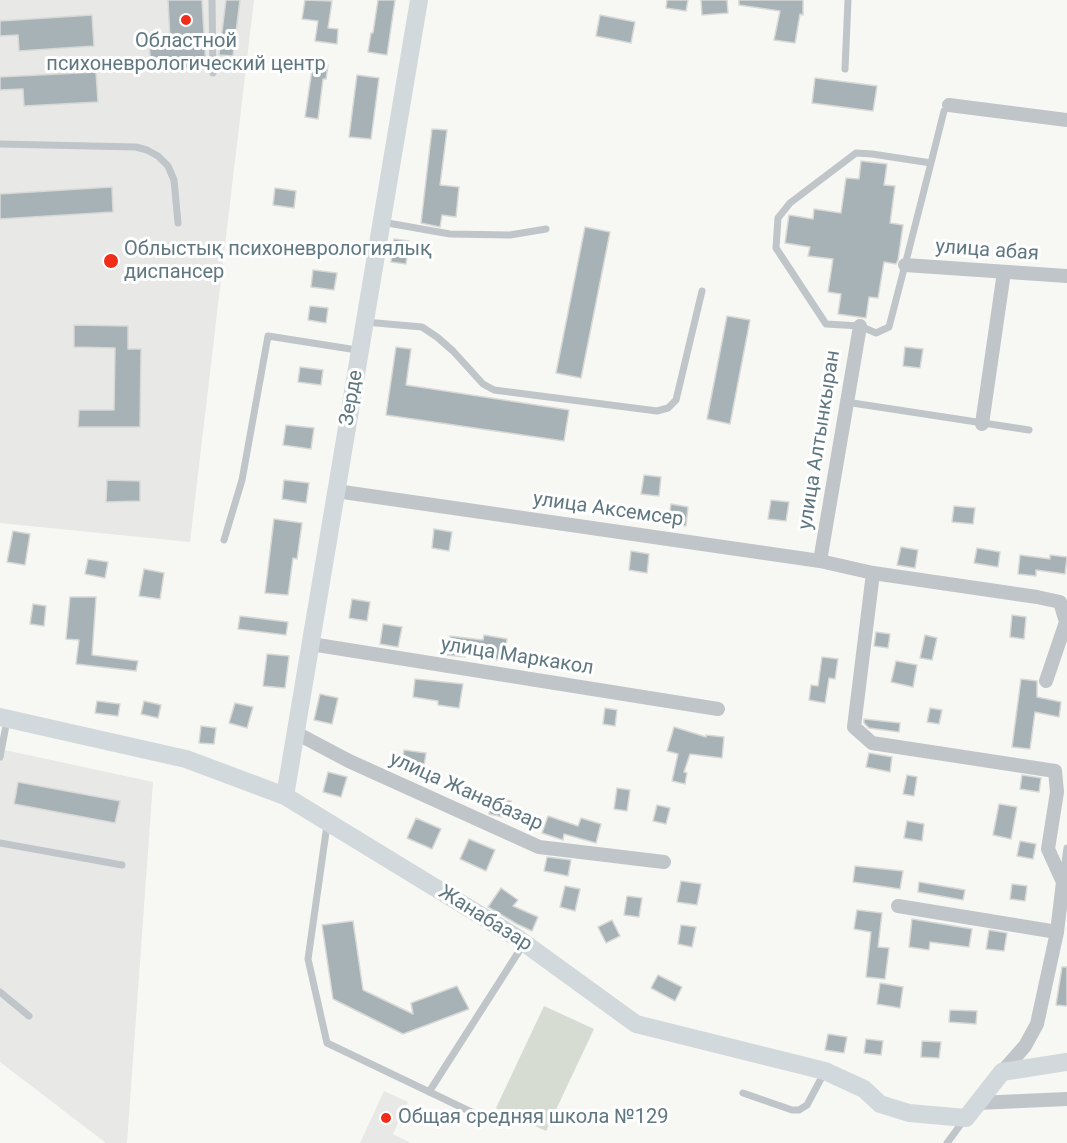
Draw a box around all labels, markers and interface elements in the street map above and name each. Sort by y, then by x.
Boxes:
marker: Областной психоневрологический центр [179,13,193,27]
place label: Областной психоневрологический центр [46,30,326,77]
street label: улица абая [934,235,1040,267]
place label: Облыстық психоневрологиялық диспансер [124,238,432,285]
marker: Облыстық психоневрологиялық диспансер [102,252,120,270]
street label: улица Алтынкыран [794,349,846,531]
street label: Зерде [335,368,369,428]
street label: улица Аксемсер [531,488,685,532]
street label: улица Маркакол [439,633,595,681]
street label: улица Жанабазар [386,747,546,837]
street label: Жанабазар [434,881,536,957]
place label: Общая средняя школа №129 [398,1106,669,1130]
marker: Общая средняя школа №129 [379,1111,393,1125]

